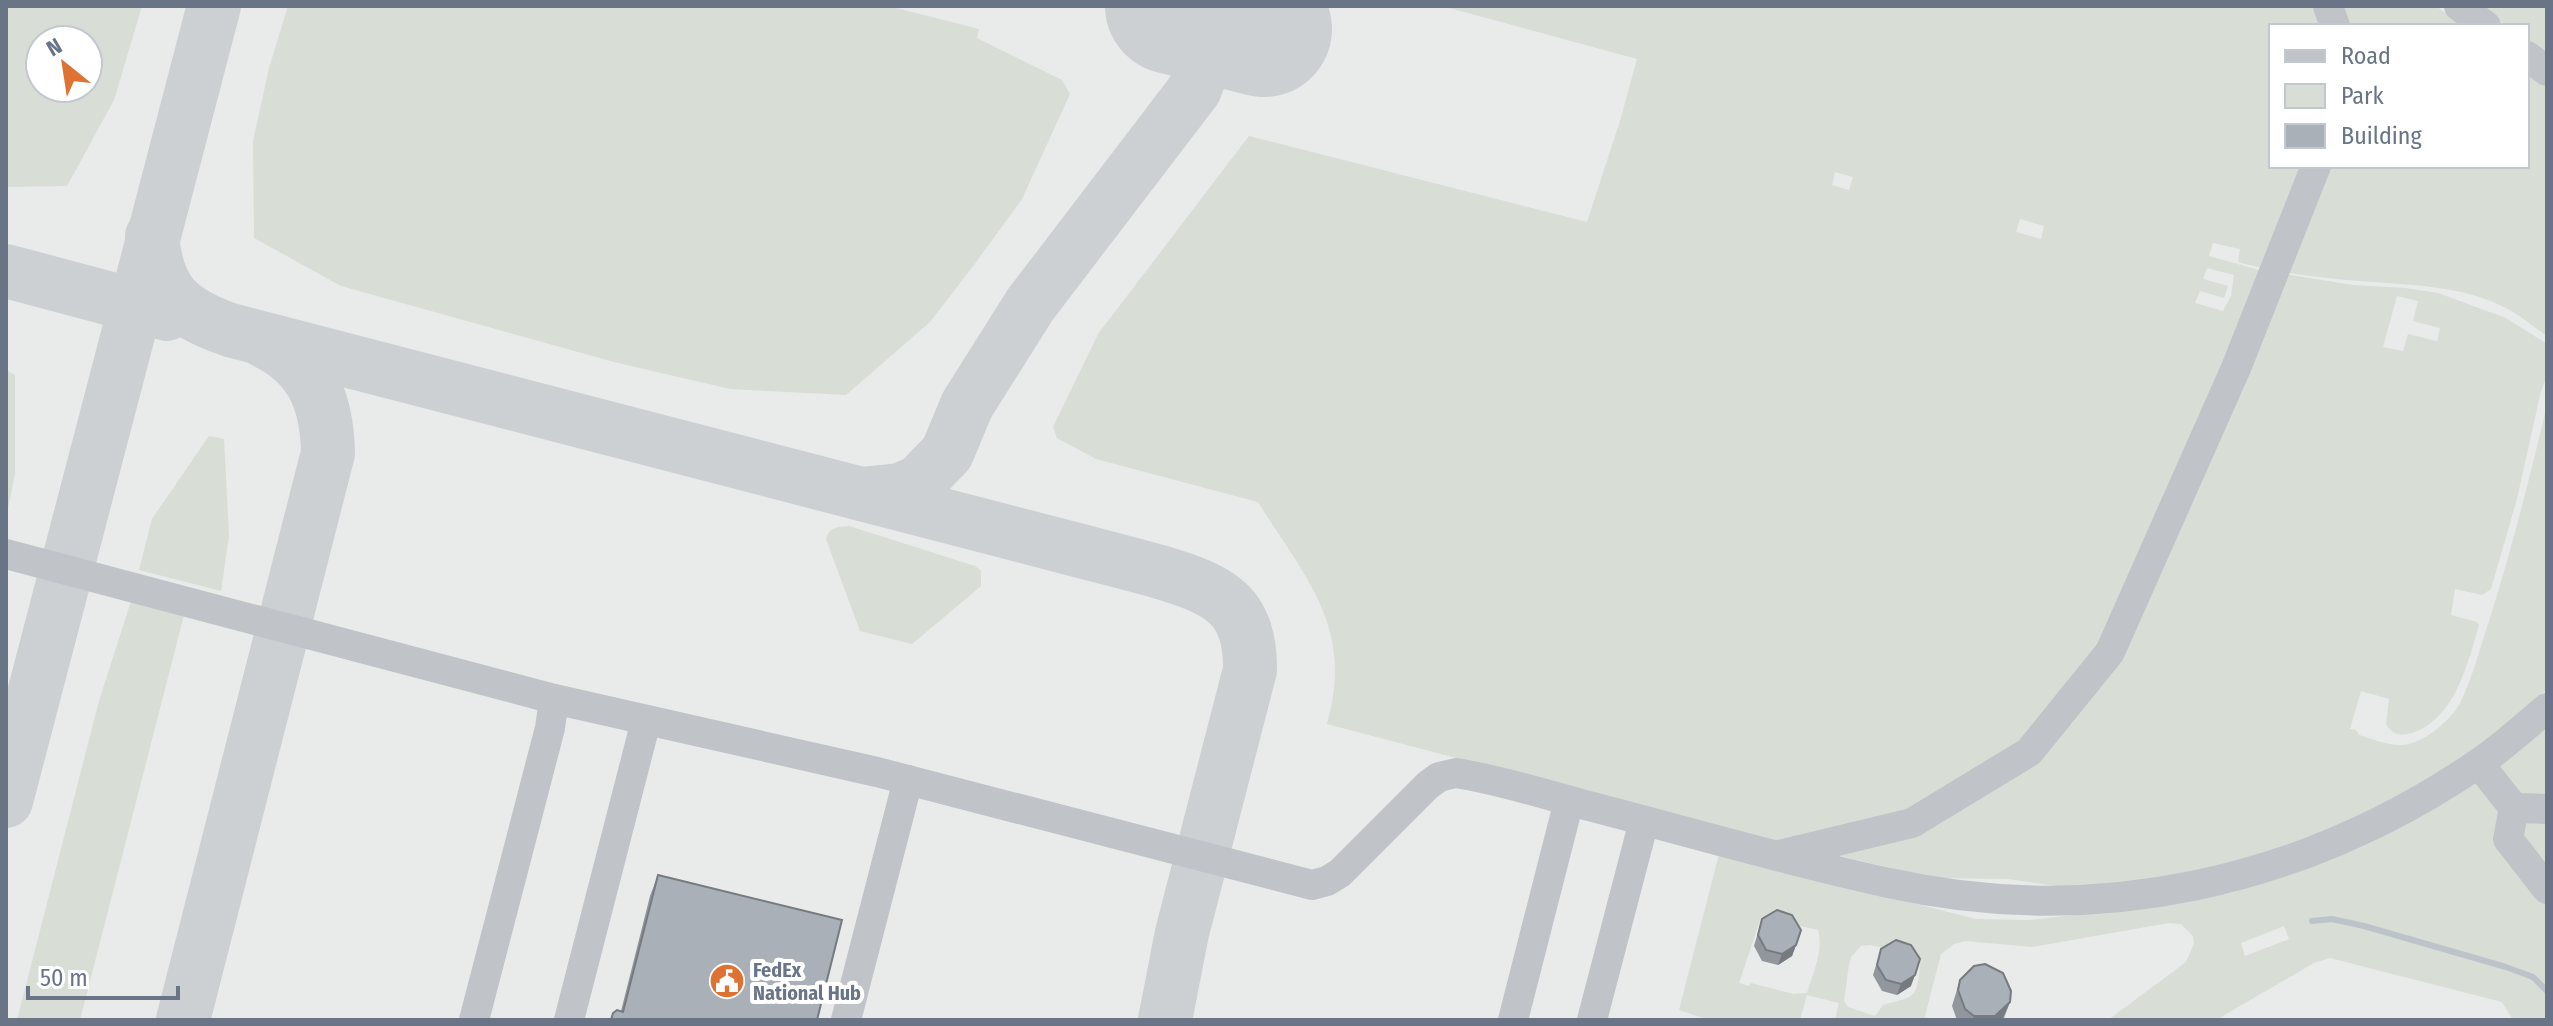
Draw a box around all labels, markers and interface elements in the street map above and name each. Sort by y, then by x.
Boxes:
north arrow [24,24,104,104]
legend [2269,24,2529,168]
text: N [42,32,67,62]
text: Road [2341,42,2391,70]
text: Park [2341,82,2384,110]
text: Building [2341,122,2423,150]
scale bar [28,950,178,1000]
place label: FedEx National Hub [753,958,861,1005]
public building icon: FedEx National Hub [708,962,746,1000]
text: 50 m [40,964,88,992]

